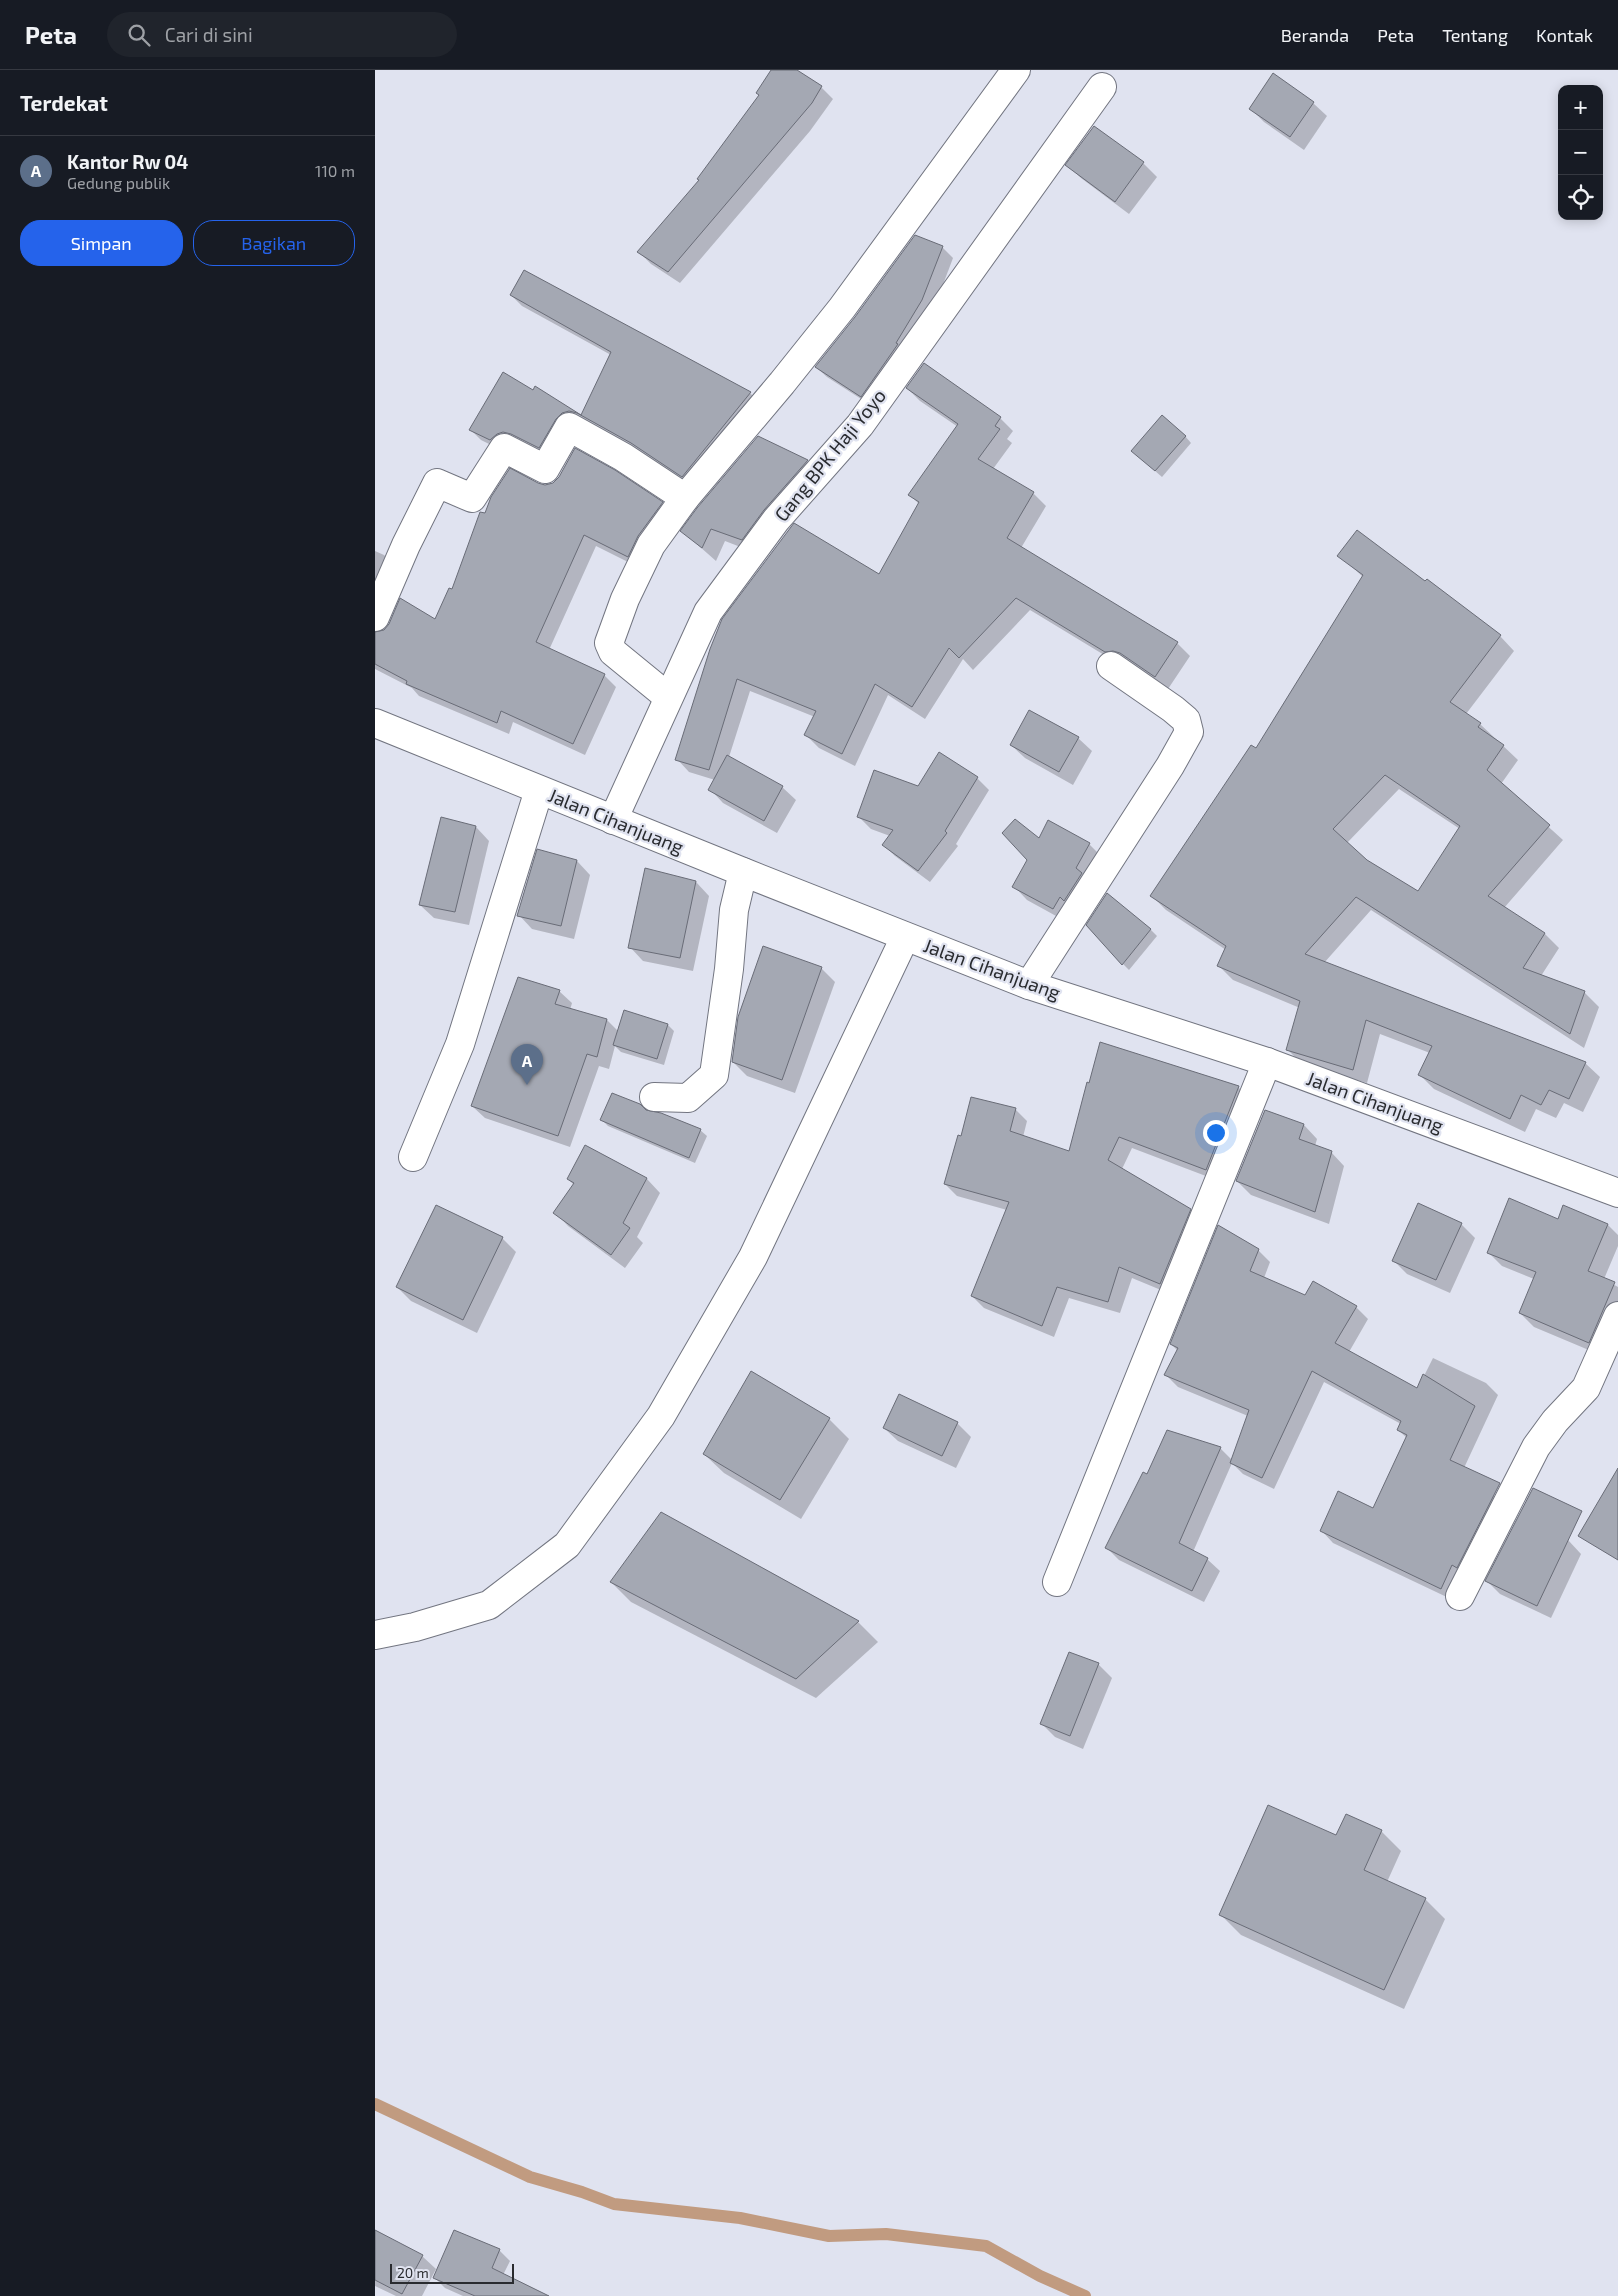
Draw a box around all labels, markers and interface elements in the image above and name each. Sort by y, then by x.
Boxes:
search box [107,12,457,57]
text: Peta [25,20,77,49]
icon: search [125,21,153,49]
text: Cari di sini [165,23,253,46]
text: Beranda [1281,24,1349,46]
text: Peta [1377,24,1414,46]
text: Tentang [1442,24,1508,46]
text: Kontak [1536,24,1593,46]
map controls [1558,85,1603,220]
button: + [1558,85,1603,130]
text: Terdekat [20,90,108,115]
button: − [1558,130,1603,175]
text: Kantor Rw 04 [67,150,188,173]
text: A [31,161,41,180]
text: 110 m [315,161,355,180]
text: Gedung publik [67,173,170,192]
button: locate [1558,175,1603,220]
button: Simpan [20,220,183,266]
button: Bagikan [193,220,355,266]
street label: Gang BPK Haji Yoyo [769,384,890,526]
street label: Jalan Cihanjuang [545,783,688,858]
street label: Jalan Cihanjuang [921,933,1064,1004]
pin: A [511,1044,543,1085]
street label: Jalan Cihanjuang [1304,1066,1447,1137]
your location [1203,1120,1229,1146]
scale bar [390,2261,514,2284]
text: 20 m [397,2264,429,2281]

